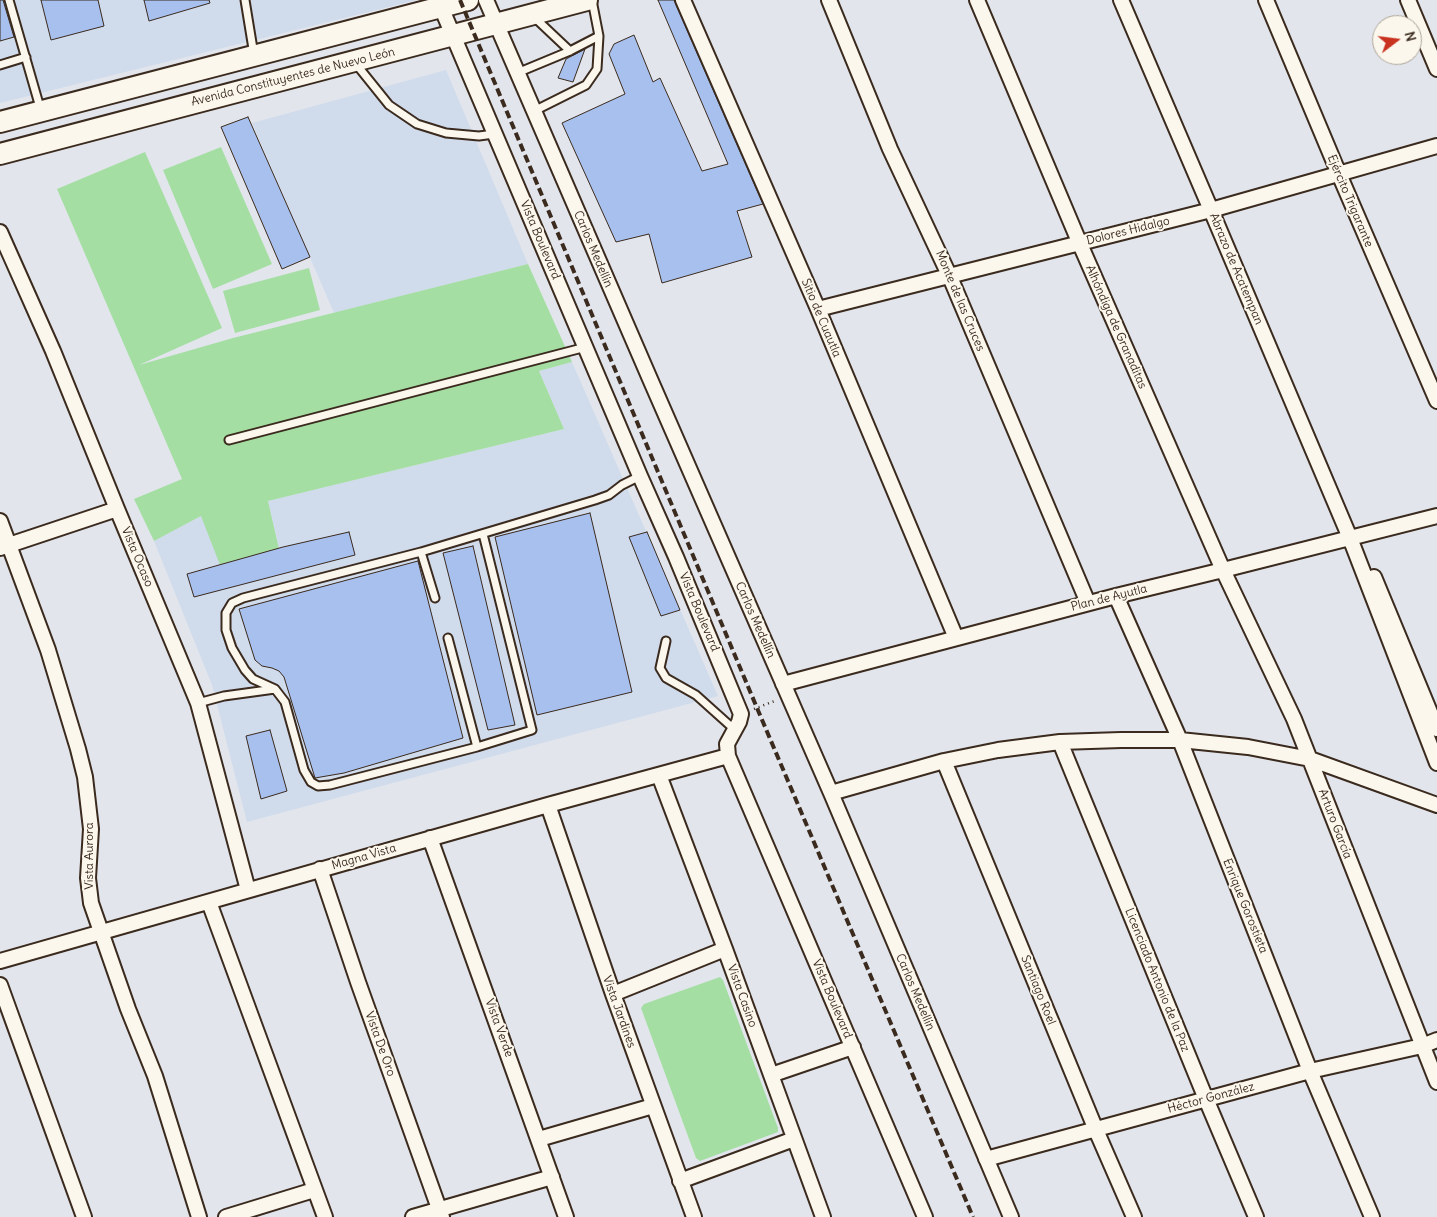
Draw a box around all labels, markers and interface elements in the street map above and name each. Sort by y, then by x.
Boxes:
north arrow [1372,15,1422,65]
text: N [1401,29,1420,43]
street label: Avenida Constituyentes de Nuevo León [190,45,396,109]
street label: Ejército Trigarante [1324,153,1376,249]
street label: Vista Boulevard [517,198,563,282]
street label: Carlos Medellín [570,208,616,290]
street label: Abrazo de Acatempan [1206,211,1266,327]
street label: Dolores Hidalgo [1085,214,1171,248]
street label: Monte de las Cruces [932,248,988,354]
street label: Alhóndiga de Granaditas [1082,263,1150,391]
street label: Sitio de Cuautla [798,276,844,360]
street label: Vista Ocaso [118,525,156,589]
street label: Vista Boulevard [676,570,722,654]
street label: Carlos Medellín [732,580,778,660]
street label: Plan de Ayutla [1069,582,1149,614]
street label: Arturo García [1315,787,1355,861]
street label: Vista Aurora [83,822,97,890]
street label: Magna Vista [330,841,398,873]
street label: Enrique Gorostieta [1219,857,1271,955]
street label: Licenciado Antonio de la Paz [1122,906,1192,1054]
street label: Carlos Medellín [892,951,938,1033]
street label: Santiago Roel [1018,953,1058,1027]
street label: Vista Boulevard [809,957,855,1041]
street label: Vista Casino [724,963,760,1029]
street label: Vista Jardines [599,974,639,1050]
street label: Vista Verde [482,997,516,1059]
street label: Vista De Oro [362,1010,398,1078]
street label: Héctor González [1166,1079,1256,1117]

